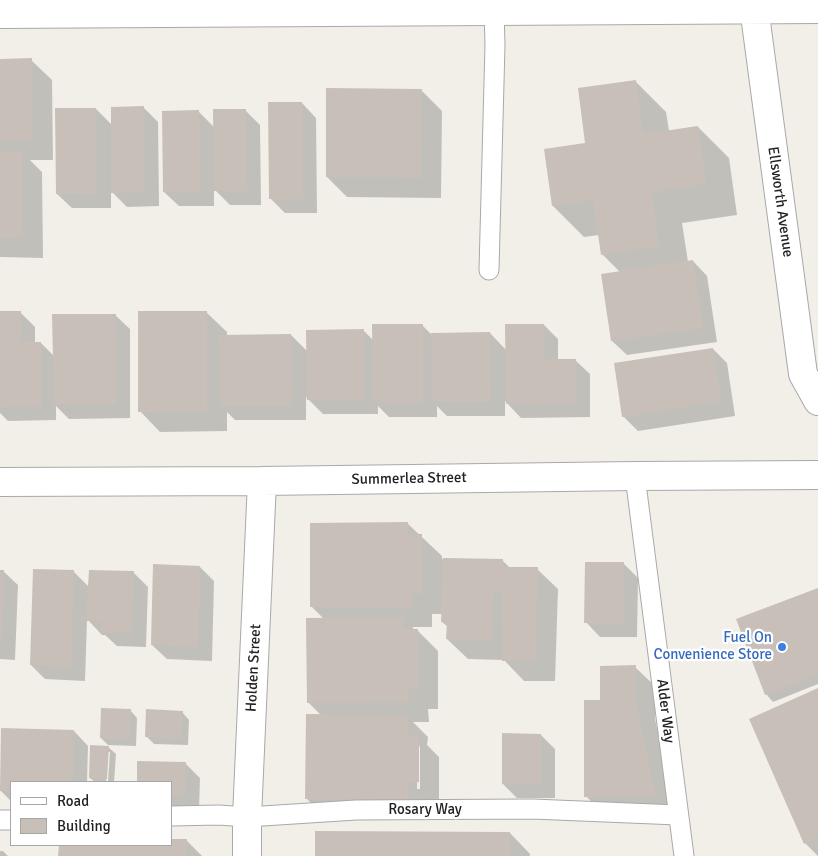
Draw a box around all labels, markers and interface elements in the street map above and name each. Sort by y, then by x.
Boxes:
street label: Ellsworth Avenue [763,145,797,259]
street label: Summerlea Street [351,469,467,489]
street label: Holden Street [243,623,265,713]
place label: Fuel On Convenience Store [653,629,772,664]
marker: Fuel On Convenience Store [776,641,788,653]
street label: Alder Way [652,678,678,744]
legend [10,781,172,846]
text: Road [57,792,89,810]
street label: Rosary Way [388,801,462,819]
text: Building [57,817,111,835]

